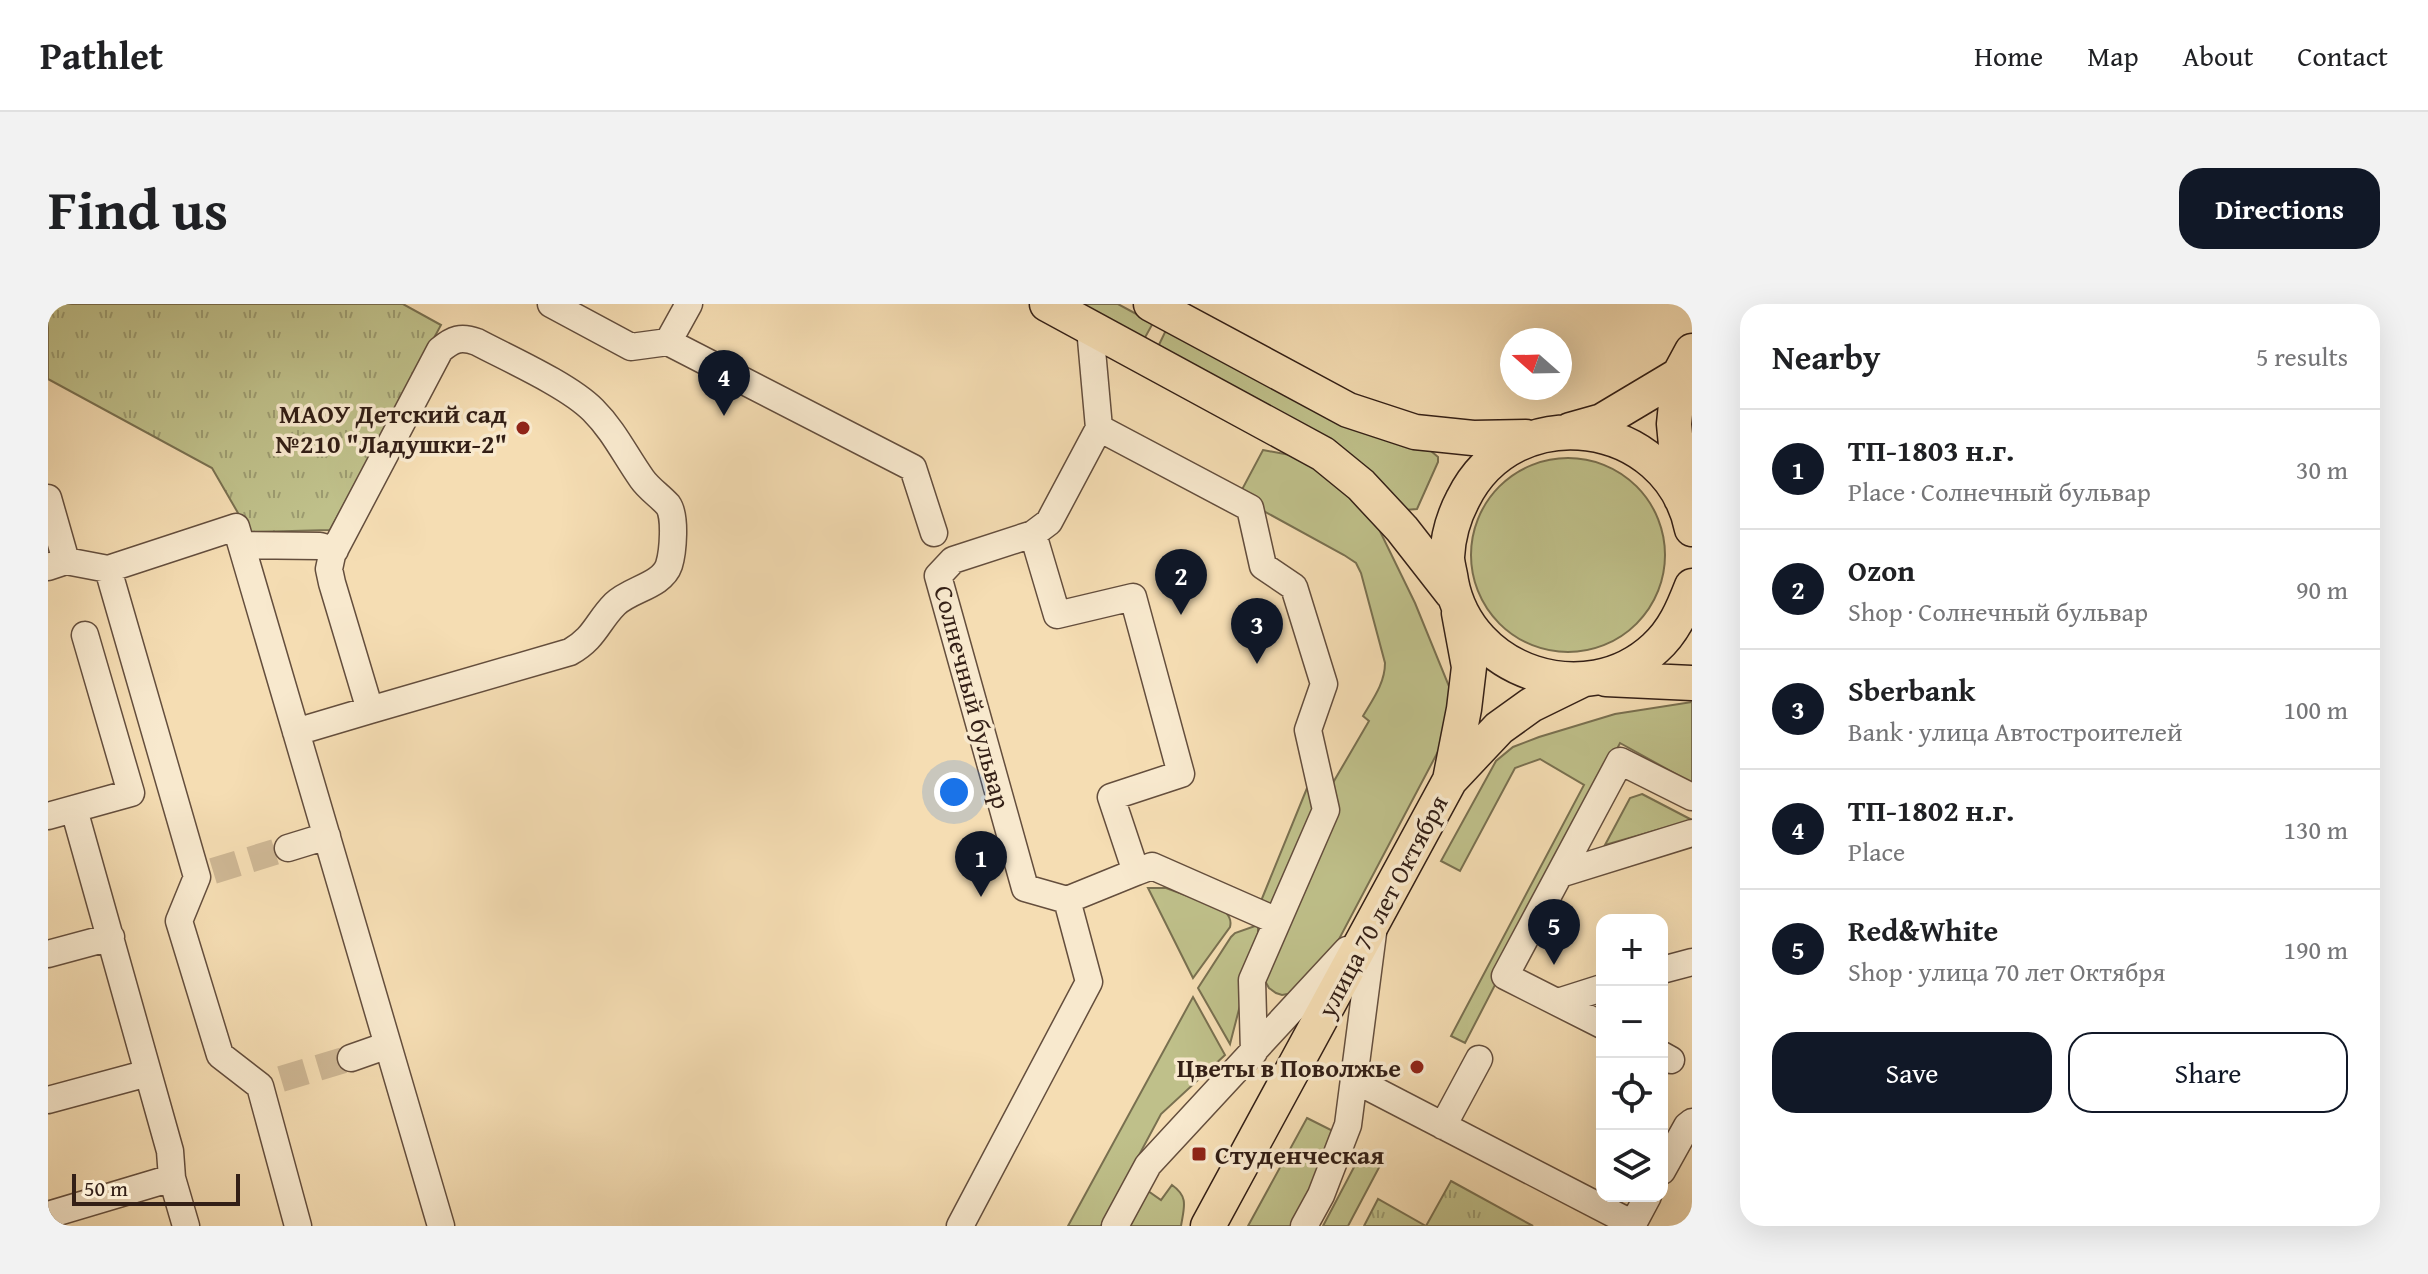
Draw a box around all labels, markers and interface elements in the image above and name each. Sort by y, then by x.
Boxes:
text: Pathlet [40,27,163,83]
text: Home [1974,35,2043,76]
text: Map [2087,35,2139,76]
text: About [2183,35,2253,76]
text: Contact [2297,35,2388,76]
text: Find us [48,167,228,250]
button: Directions [2179,168,2380,249]
north arrow [1500,328,1572,400]
text: Nearby [1772,332,1881,381]
text: 5 results [2256,337,2348,376]
pin: 4 [698,350,750,416]
place label: МАОУ Детский сад №210 "Ладушки-2" [275,394,507,463]
marker: МАОУ Детский сад №210 "Ладушки-2" [514,419,532,437]
text: ТП-1803 н.г. [1848,428,2014,472]
text: 1 [1791,450,1805,489]
text: 30 m [2296,450,2348,489]
text: Place · Солнечный бульвар [1848,472,2151,511]
text: Ozon [1848,548,1915,592]
pin: 2 [1155,549,1207,615]
text: 2 [1791,570,1805,609]
text: 90 m [2296,570,2348,609]
street label: Солнечный бульвар [924,581,1022,813]
text: Shop · Солнечный бульвар [1848,592,2148,631]
pin: 3 [1231,598,1283,664]
text: Sberbank [1848,668,1975,712]
text: 3 [1791,690,1805,729]
text: 100 m [2283,690,2348,729]
text: Bank · улица Автостроителей [1848,712,2182,751]
your location [934,772,974,812]
street label: улица 70 лет Октября [1306,788,1457,1025]
text: ТП-1802 н.г. [1848,788,2014,832]
text: 4 [1791,810,1805,849]
text: 130 m [2283,810,2348,849]
pin: 1 [955,831,1007,897]
text: Place [1848,832,1905,871]
pin: 5 [1528,899,1580,965]
text: Red&White [1848,908,1998,952]
map controls [1596,914,1668,1202]
button: + [1596,914,1668,986]
text: 5 [1791,930,1805,969]
text: 190 m [2283,930,2348,969]
text: Shop · улица 70 лет Октября [1848,952,2165,991]
button: − [1596,986,1668,1058]
button: Save [1772,1032,2052,1113]
button: Share [2068,1032,2348,1113]
place label: Цветы в Поволжье [1177,1048,1401,1087]
marker: Цветы в Поволжье [1408,1058,1426,1076]
button: locate [1596,1058,1668,1130]
button: layers [1596,1130,1668,1202]
place label: Студенческая [1215,1135,1384,1174]
marker: Студенческая [1190,1145,1208,1163]
scale bar [72,1170,240,1206]
text: 50 m [84,1172,128,1204]

